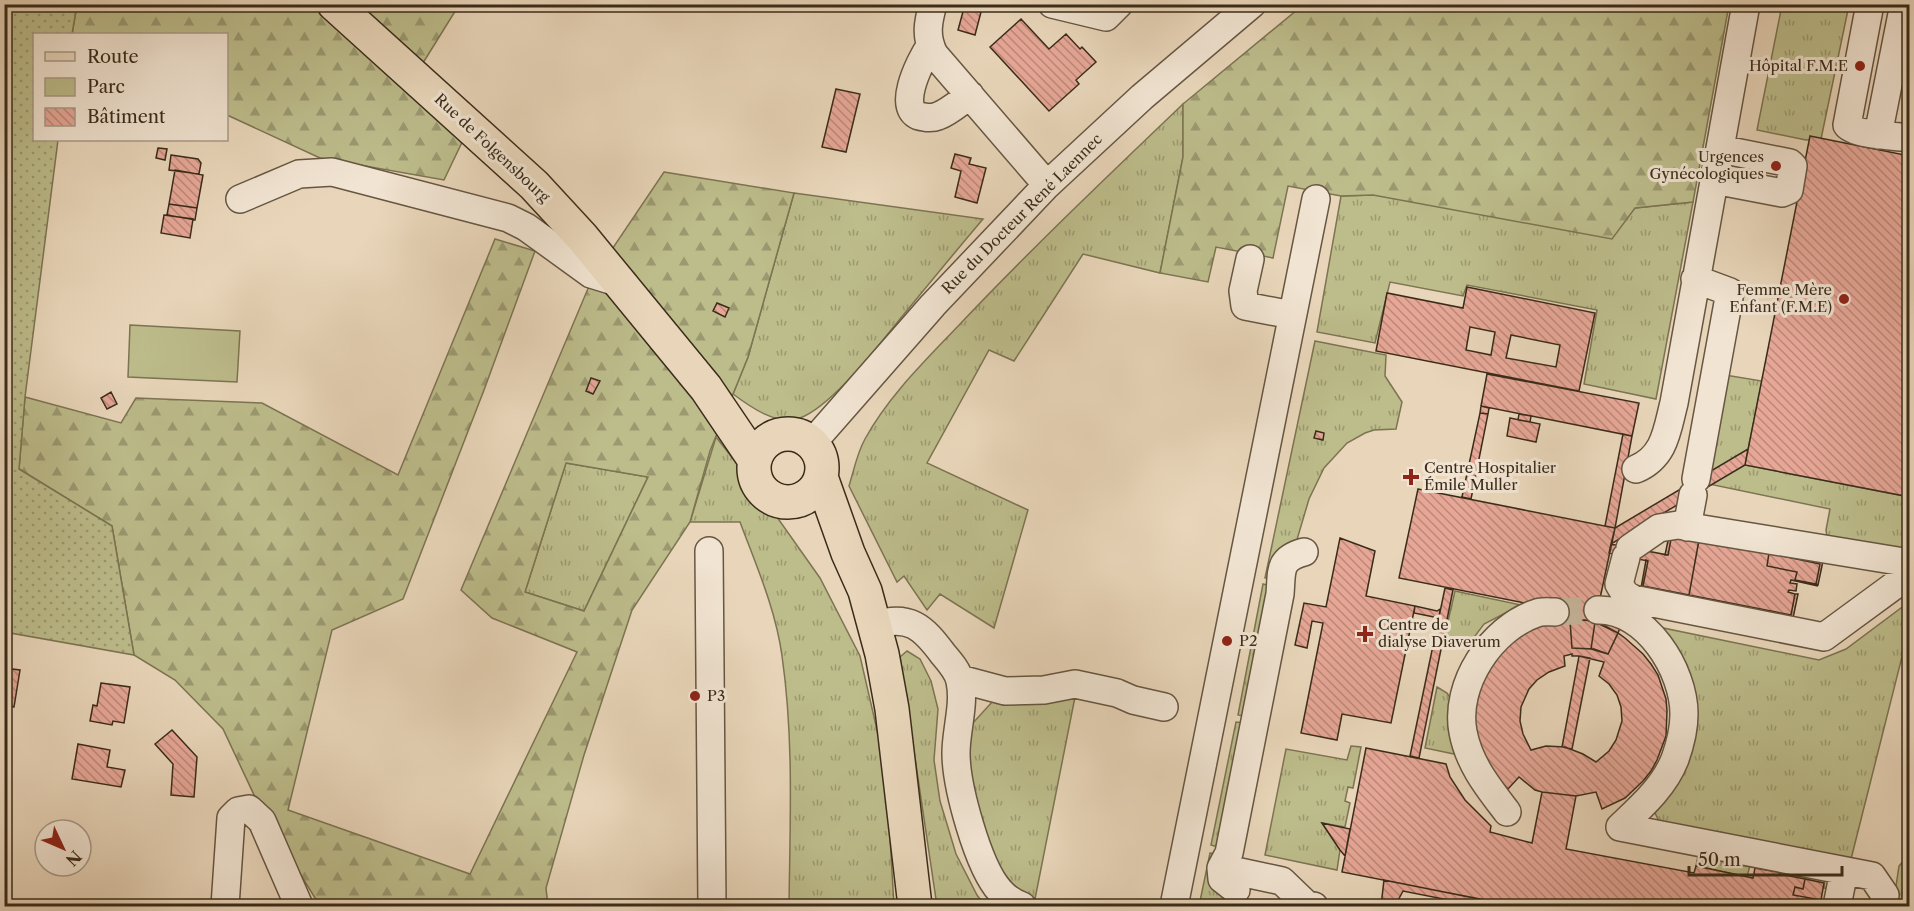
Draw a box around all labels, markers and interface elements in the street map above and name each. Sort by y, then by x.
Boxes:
legend [33,33,228,141]
text: Route [87,46,139,68]
place label: Hôpital F.M.E [1749,56,1848,75]
marker: Hôpital F.M.E [1853,59,1867,73]
text: Parc [87,76,125,98]
street label: Rue de Folgensbourg [431,89,554,206]
text: Bâtiment [87,106,166,128]
street label: Rue du Docteur René Laennec [937,129,1106,298]
place label: Urgences Gynécologiques [1649,147,1764,183]
marker: Urgences Gynécologiques [1769,159,1783,173]
place label: Femme Mère Enfant (F.M.E) [1729,280,1832,316]
marker: Femme Mère Enfant (F.M.E) [1837,292,1851,306]
place label: Centre Hospitalier Émile Muller [1424,458,1557,494]
marker: Centre Hospitalier Émile Muller [1402,468,1420,486]
place label: Centre de dialyse Diaverum [1378,615,1501,651]
marker: Centre de dialyse Diaverum [1356,625,1374,643]
place label: P2 [1239,631,1258,650]
marker: P2 [1220,634,1234,648]
place label: P3 [707,686,725,705]
marker: P3 [688,689,702,703]
north arrow [33,818,93,878]
scale bar [1689,839,1842,877]
text: N [62,846,86,870]
text: 50 m [1698,849,1741,871]

